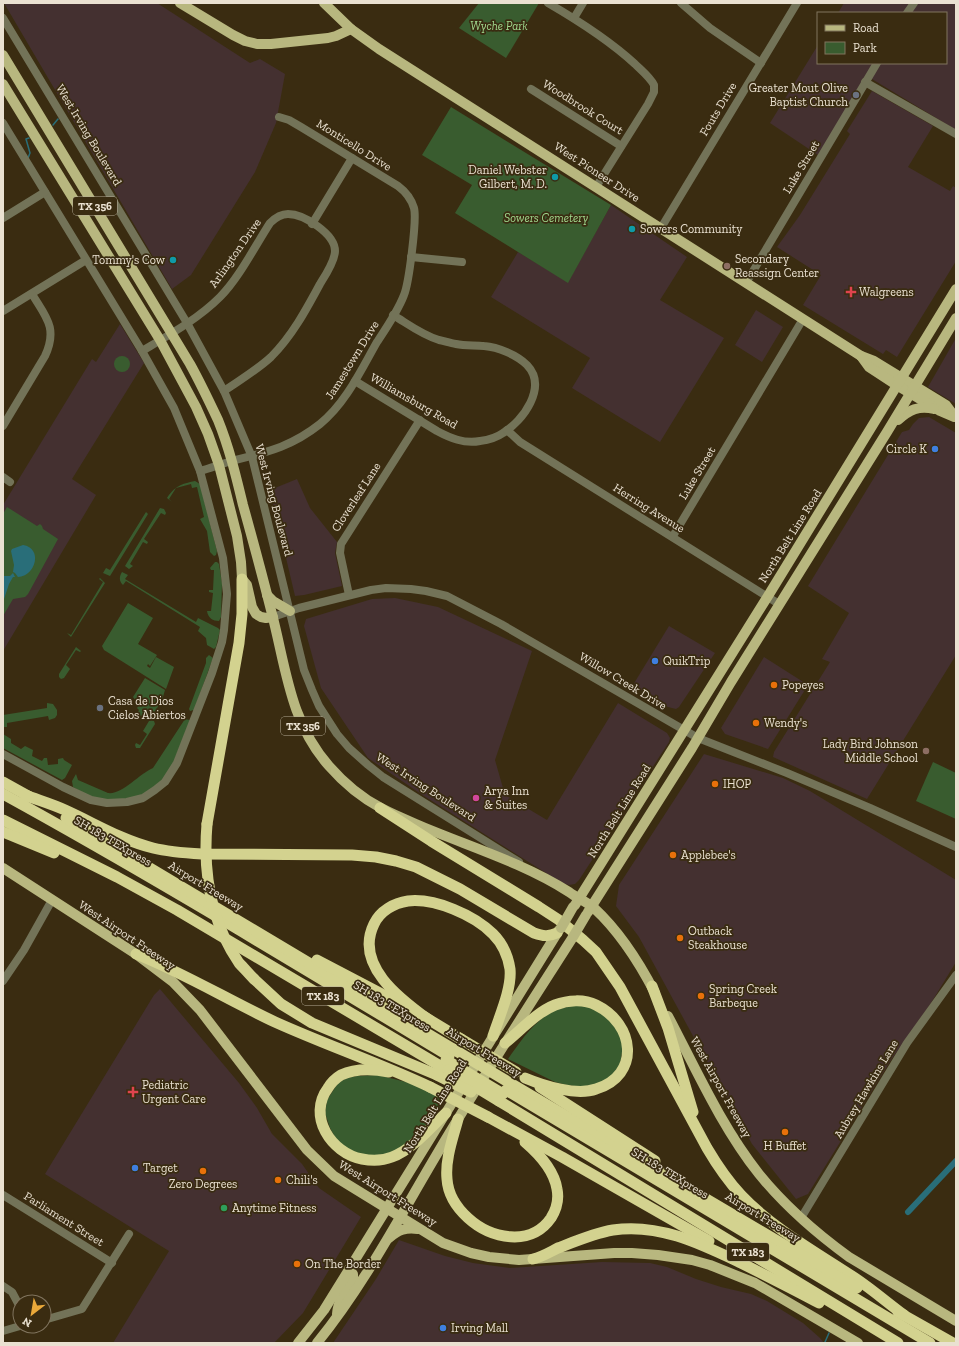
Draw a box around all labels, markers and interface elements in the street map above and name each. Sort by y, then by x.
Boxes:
legend [817,12,947,64]
park label: Wyche Park [470,19,528,33]
text: Road [853,21,879,35]
text: Park [853,41,878,55]
street label: Woodbrook Court [540,77,626,138]
street label: Fouts Drive [697,79,740,138]
place label: Greater Mout Olive Baptist Church [749,81,848,109]
street label: West Irving Boulevard [53,82,125,188]
marker: Greater Mout Olive Baptist Church [851,90,861,100]
street label: Monticello Drive [314,116,394,174]
street label: Luke Street [780,138,823,196]
street label: West Pioneer Drive [552,139,643,205]
place label: Daniel Webster Gilbert, M. D. [468,163,547,191]
marker: Daniel Webster Gilbert, M. D. [550,172,560,182]
road number: TX 356 [73,197,117,215]
park label: Sowers Cemetery [504,211,588,225]
street label: Arlington Drive [206,215,264,290]
place label: Sowers Community [640,222,743,236]
marker: Sowers Community [627,224,637,234]
place label: Secondary Reassign Center [735,252,819,280]
place label: Tommy's Cow [92,253,166,267]
marker: Tommy's Cow [168,255,178,265]
marker: Secondary Reassign Center [722,261,732,271]
place label: Walgreens [859,285,914,299]
marker: Walgreens [846,287,856,297]
street label: Jamestown Drive [322,318,382,402]
street label: Williamsburg Road [368,370,461,432]
street label: West Irving Boulevard [252,442,296,558]
place label: Circle K [886,442,927,456]
street label: Luke Street [676,444,719,502]
marker: Circle K [930,444,940,454]
street label: Cloverleaf Lane [328,460,384,534]
street label: Herring Avenue [611,480,688,536]
street label: North Belt Line Road [756,486,825,585]
street label: Willow Creek Drive [577,649,670,713]
place label: QuikTrip [663,654,711,668]
marker: QuikTrip [650,656,660,666]
place label: Popeyes [782,678,824,692]
marker: Popeyes [769,680,779,690]
place label: Casa de Dios Cielos Abiertos [108,694,186,722]
marker: Casa de Dios Cielos Abiertos [95,703,105,713]
place label: Wendy's [764,716,807,730]
road number: TX 356 [281,717,325,735]
marker: Wendy's [751,718,761,728]
place label: Lady Bird Johnson Middle School [823,737,918,765]
marker: Lady Bird Johnson Middle School [921,746,931,756]
street label: West Irving Boulevard [374,750,479,825]
street label: North Belt Line Road [585,761,654,860]
place label: IHOP [723,777,751,791]
marker: IHOP [710,779,720,789]
place label: Arya Inn & Suites [484,784,529,812]
marker: Arya Inn & Suites [471,793,481,803]
street label: SH 183 TEXpress [72,813,154,869]
place label: Applebee's [681,848,736,862]
marker: Applebee's [668,850,678,860]
street label: Airport Freeway [166,858,247,914]
street label: West Airport Freeway [76,898,179,973]
place label: Outback Steakhouse [688,924,747,952]
marker: Outback Steakhouse [675,933,685,943]
street label: SH 183 TEXpress [351,977,433,1035]
place label: Spring Creek Barbeque [709,982,778,1010]
road number: TX 183 [302,987,344,1005]
marker: Spring Creek Barbeque [696,991,706,1001]
street label: Airport Freeway [444,1024,525,1080]
street label: West Airport Freeway [687,1034,755,1141]
street label: Aubrey Hawkins Lane [831,1037,901,1141]
street label: North Belt Line Road [401,1056,470,1155]
place label: Pediatric Urgent Care [142,1078,206,1106]
marker: Pediatric Urgent Care [127,1086,139,1098]
marker: H Buffet [780,1127,790,1137]
place label: H Buffet [763,1139,807,1153]
street label: SH 183 TEXpress [629,1144,711,1202]
street label: West Airport Freeway [336,1157,440,1229]
place label: Target [143,1161,178,1175]
marker: Target [130,1163,140,1173]
marker: Zero Degrees [198,1166,208,1176]
place label: Chili's [286,1173,318,1187]
marker: Chili's [273,1175,283,1185]
place label: Zero Degrees [169,1177,237,1191]
street label: Parliament Street [21,1189,107,1249]
street label: Airport Freeway [723,1189,804,1245]
place label: Anytime Fitness [232,1201,317,1215]
marker: Anytime Fitness [219,1203,229,1213]
road number: TX 183 [727,1243,769,1261]
place label: On The Border [305,1257,381,1271]
marker: On The Border [292,1259,302,1269]
north arrow [12,1294,52,1334]
text: N [20,1314,34,1330]
place label: Irving Mall [451,1321,508,1335]
marker: Irving Mall [438,1323,448,1333]

